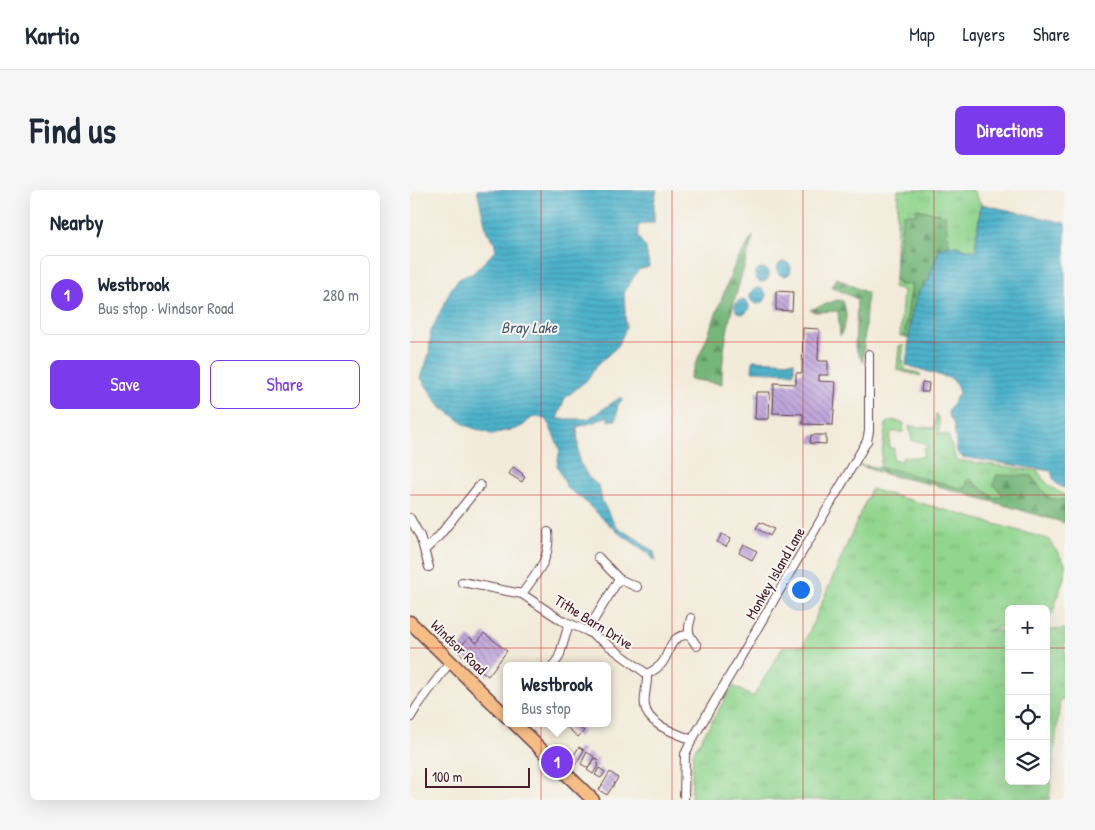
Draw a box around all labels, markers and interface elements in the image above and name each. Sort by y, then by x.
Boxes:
text: Kartio [25,19,80,51]
text: Map [909,22,935,47]
text: Layers [963,22,1005,47]
text: Share [1033,22,1070,47]
button: Directions [955,106,1065,155]
text: Find us [30,107,116,154]
text: Nearby [50,208,103,237]
text: Westbrook [98,271,169,297]
text: 1 [64,284,70,306]
text: 280 m [323,284,359,306]
text: Bus stop · Windsor Road [98,297,233,319]
water label: Bray Lake [501,316,558,338]
button: Save [50,360,200,409]
button: Share [210,360,360,409]
street label: Monkey Island Lane [740,523,810,623]
your location [788,577,814,603]
street label: Tithe Barn Drive [551,590,637,654]
map controls [1005,605,1050,785]
button: + [1005,605,1050,650]
street label: Windsor Road [426,615,492,679]
button: − [1005,650,1050,695]
popup [503,662,611,727]
text: Westbrook [521,671,593,697]
button: locate [1005,695,1050,740]
text: Bus stop [521,697,571,719]
button: layers [1005,740,1050,785]
pin: 1 [541,743,573,781]
scale bar [425,765,530,788]
text: 100 m [432,767,462,786]

